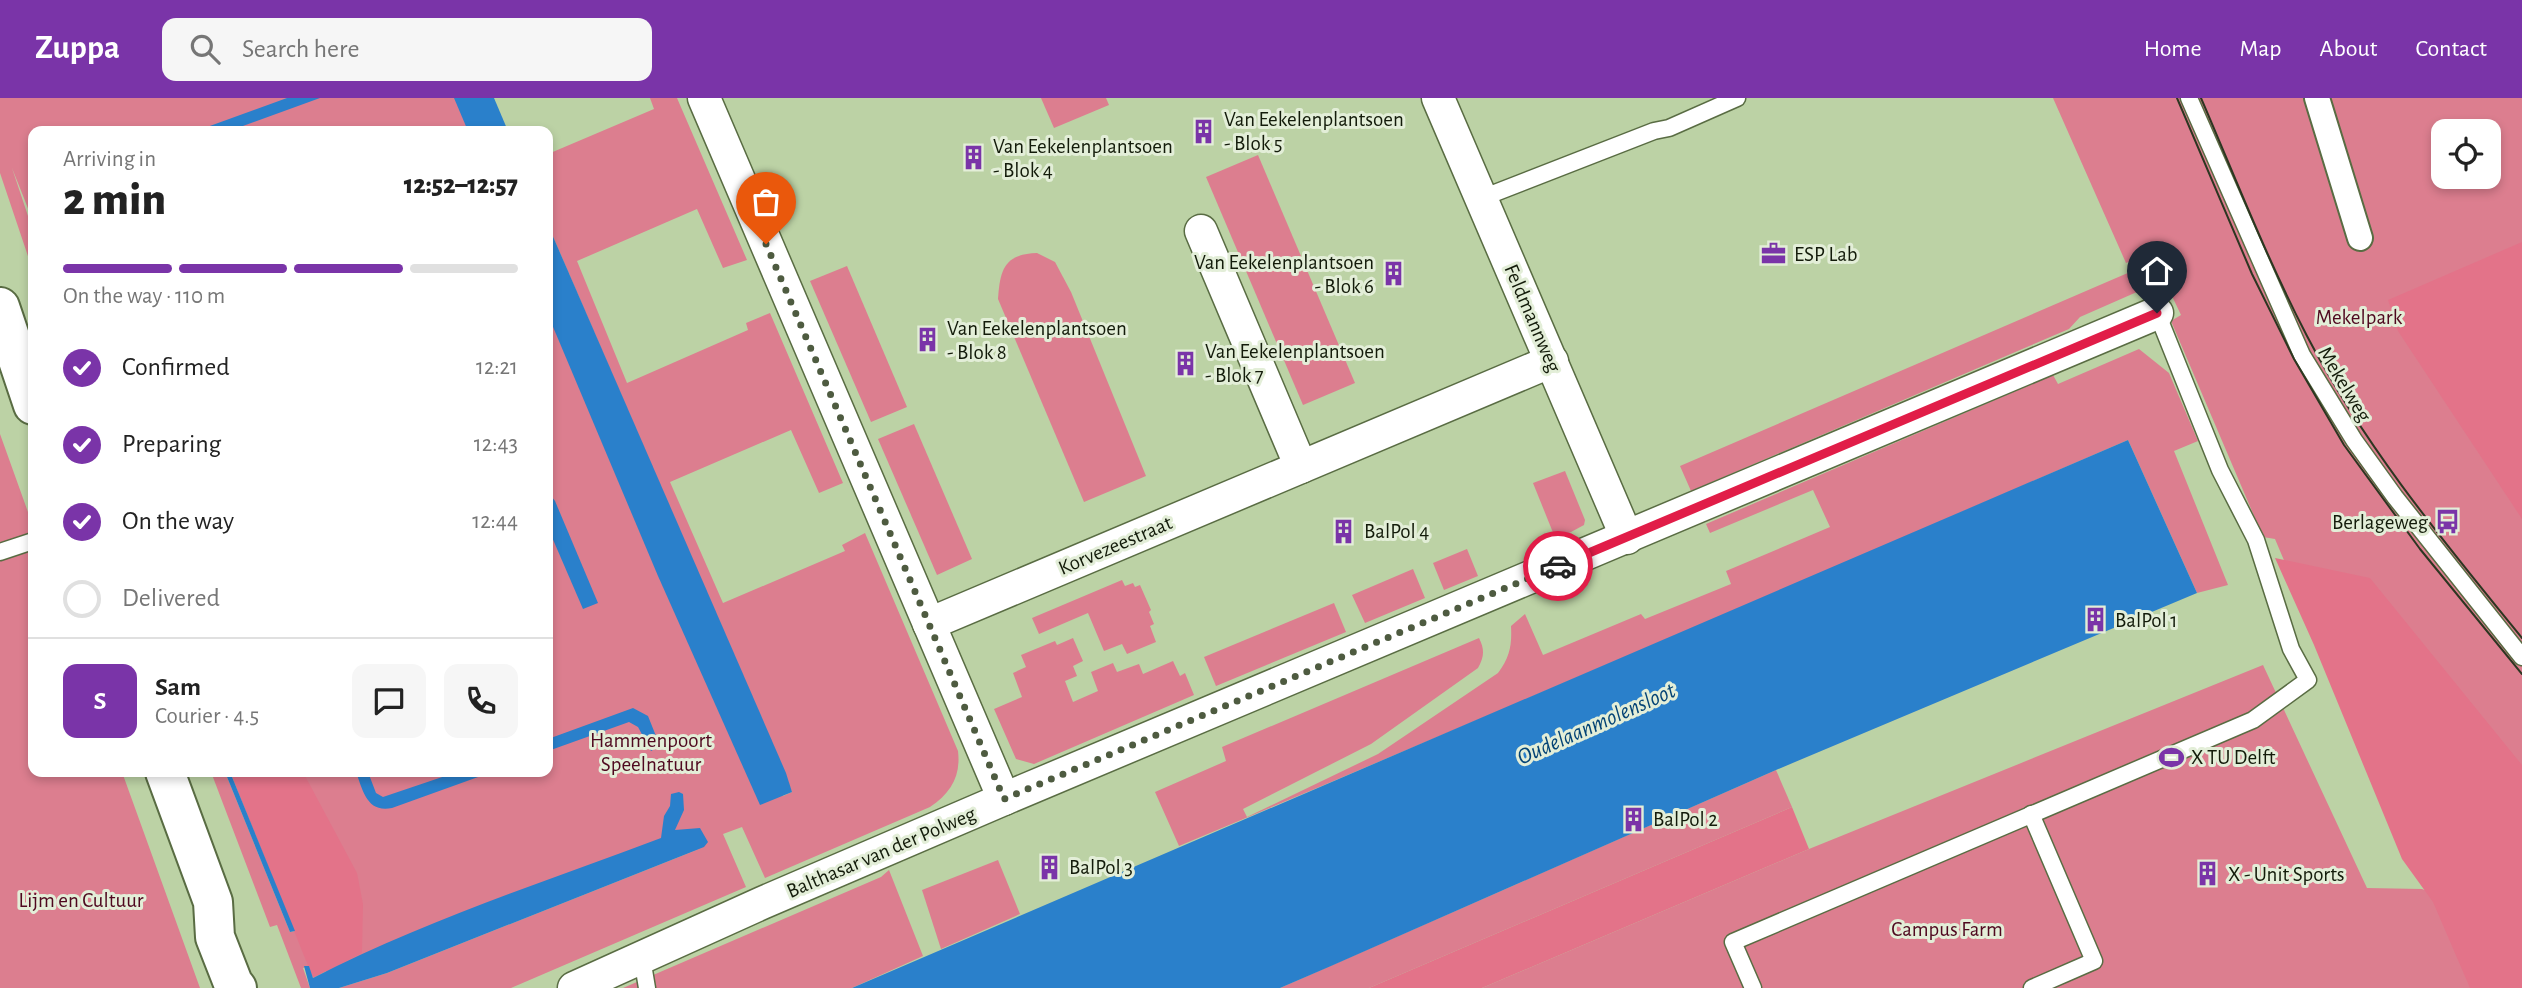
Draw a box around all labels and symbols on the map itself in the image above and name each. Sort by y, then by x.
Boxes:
place label: Van Eekelenplantsoen - Blok 5 [1224,109,1404,154]
building icon: Van Eekelenplantsoen - Blok 5 [1190,117,1218,145]
place label: Van Eekelenplantsoen - Blok 4 [993,136,1173,181]
building icon: Van Eekelenplantsoen - Blok 4 [959,144,987,172]
pin [736,172,796,244]
office icon: ESP Lab [1760,240,1788,268]
pin [2127,241,2187,313]
place label: ESP Lab [1794,244,1858,265]
place label: Van Eekelenplantsoen - Blok 6 [1194,252,1374,297]
building icon: Van Eekelenplantsoen - Blok 6 [1380,260,1408,288]
street label: Feldmannweg [1500,261,1565,376]
park label: Mekelpark [2316,307,2403,328]
place label: Van Eekelenplantsoen - Blok 8 [947,318,1127,363]
building icon: Van Eekelenplantsoen - Blok 8 [913,326,941,354]
place label: Van Eekelenplantsoen - Blok 7 [1205,341,1385,386]
street label: Mekelweg [2314,343,2375,426]
building icon: Van Eekelenplantsoen - Blok 7 [1171,349,1199,377]
bus stop icon: Berlageweg [2434,508,2462,536]
street label: Korvezeestraat [1055,512,1175,579]
place label: Berlageweg [2332,512,2429,533]
building icon: BalPol 4 [1330,517,1358,545]
place label: BalPol 4 [1364,521,1429,542]
courier [1523,531,1593,601]
building icon: BalPol 1 [2081,606,2109,634]
place label: BalPol 1 [2115,610,2177,631]
water label: Oudelaanmolensloot [1514,679,1680,770]
park label: Hammenpoort Speelnatuur [590,730,712,775]
sports icon: X TU Delft [2157,743,2185,771]
place label: X TU Delft [2191,747,2276,768]
street label: Balthasar van der Polweg [784,803,980,902]
building icon: BalPol 2 [1619,805,1647,833]
place label: BalPol 2 [1653,809,1718,830]
building icon: BalPol 3 [1035,853,1063,881]
place label: BalPol 3 [1069,857,1133,878]
building icon: X - Unit Sports [2194,860,2222,888]
place label: X - Unit Sports [2228,864,2345,885]
park label: Lijm en Cultuur [19,890,144,911]
park label: Campus Farm [1891,919,2003,940]

